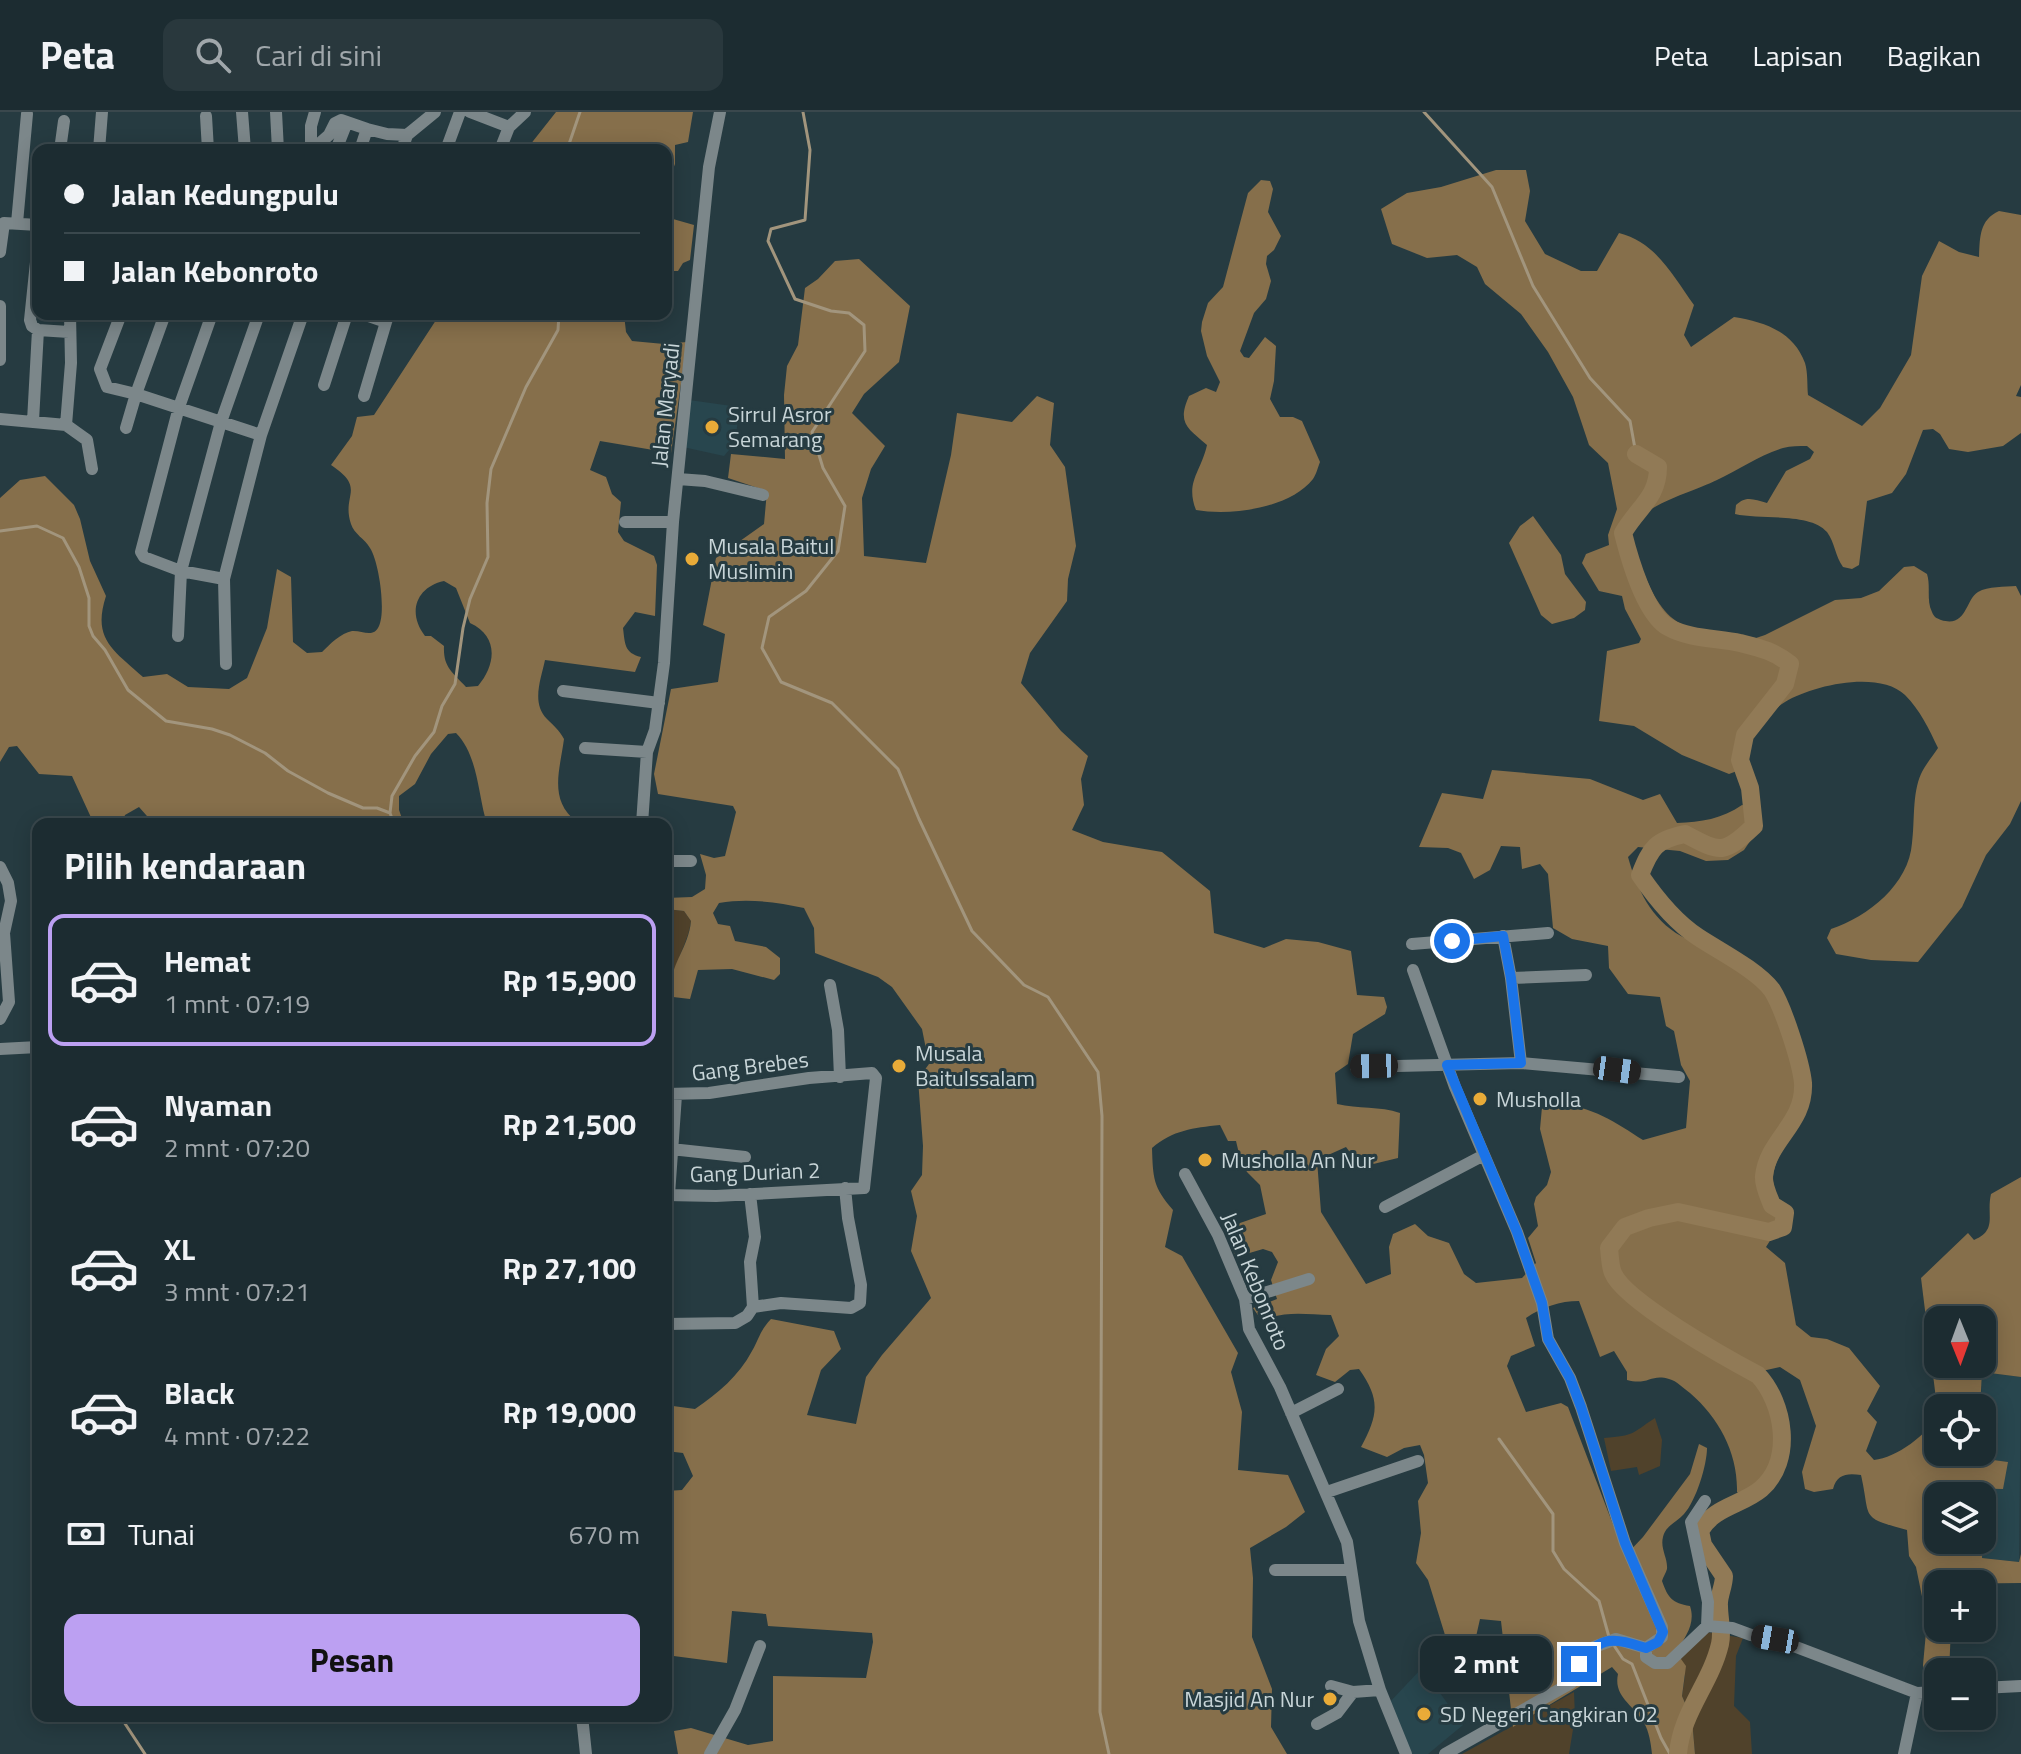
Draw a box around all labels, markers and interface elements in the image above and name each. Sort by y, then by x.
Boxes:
search box [163,19,723,91]
text: Peta [40,26,115,84]
text: Cari di sini [255,32,382,78]
icon: search [191,33,235,77]
text: Peta [1654,34,1708,77]
text: Lapisan [1752,34,1843,77]
text: Bagikan [1887,34,1981,77]
text: Jalan Kedungpulu [112,171,339,217]
text: Jalan Kebonroto [112,248,318,294]
street label: Jalan Maryadi [642,341,688,469]
place label: Sirrul Asror Semarang [728,397,832,456]
marker: Sirrul Asror Semarang [703,418,721,436]
place label: Musala Baitul Muslimin [708,529,834,588]
marker: Musala Baitul Muslimin [683,550,701,568]
text: Pilih kendaraan [64,838,306,893]
route start [1434,923,1470,959]
text: Hemat [164,938,251,984]
icon: car [68,944,140,1016]
text: Rp 15,900 [503,957,636,1003]
text: 1 mnt · 07:19 [164,984,310,1023]
place label: Musala Baitulssalam [915,1036,1035,1095]
street label: Gang Brebes [690,1042,810,1090]
car [1350,1054,1398,1078]
car [1592,1055,1642,1085]
marker: Musala Baitulssalam [890,1057,908,1075]
text: Nyaman [164,1082,272,1128]
place label: Musholla [1496,1082,1581,1116]
icon: car [68,1088,140,1160]
marker: Musholla [1471,1090,1489,1108]
text: Rp 21,500 [503,1101,636,1147]
text: 2 mnt · 07:20 [164,1128,310,1167]
place label: Musholla An Nur [1221,1143,1375,1177]
marker: Musholla An Nur [1196,1151,1214,1169]
street label: Gang Durian 2 [689,1153,821,1191]
street label: Jalan Kebonroto [1213,1207,1299,1355]
text: XL [164,1226,195,1272]
icon: car [68,1232,140,1304]
text: Rp 27,100 [503,1245,636,1291]
text: 3 mnt · 07:21 [164,1272,310,1311]
north arrow [1924,1306,1996,1378]
map controls [1924,1306,1996,1730]
text: Black [164,1370,235,1416]
icon: car [68,1376,140,1448]
text: Rp 19,000 [503,1389,636,1435]
button: locate [1924,1394,1996,1466]
text: 4 mnt · 07:22 [164,1416,310,1455]
button: layers [1924,1482,1996,1554]
text: Tunai [128,1511,195,1557]
icon: cash [64,1512,108,1556]
text: 670 m [569,1515,640,1554]
button: + [1924,1570,1996,1642]
button: Pesan [64,1614,640,1706]
car [1749,1623,1801,1655]
callout: 2 mnt [1419,1636,1551,1692]
text: 2 mnt [1453,1644,1519,1683]
route end [1561,1646,1597,1682]
button: − [1924,1658,1996,1730]
place label: Masjid An Nur [1184,1682,1314,1716]
marker: Masjid An Nur [1321,1690,1339,1708]
place label: SD Negeri Cangkiran 02 [1440,1697,1658,1731]
marker: SD Negeri Cangkiran 02 [1415,1705,1433,1723]

